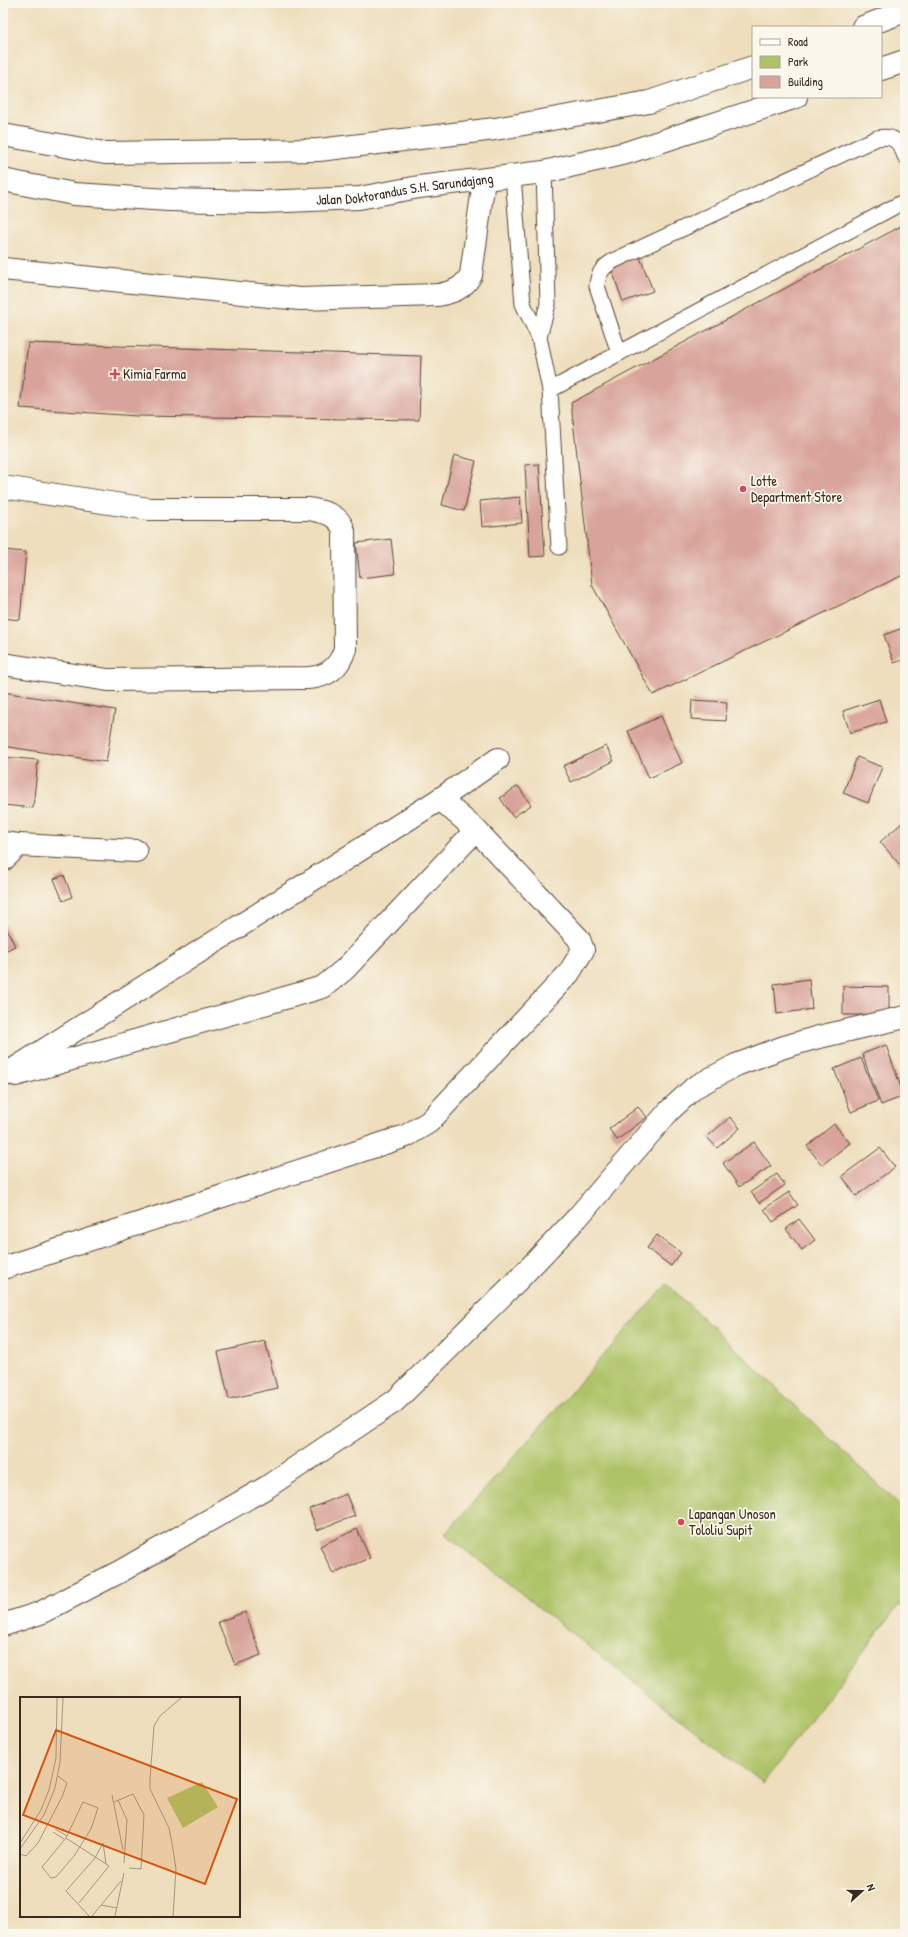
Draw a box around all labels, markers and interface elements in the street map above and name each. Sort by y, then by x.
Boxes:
legend [752,26,882,98]
text: Road [788,33,808,50]
text: Park [788,53,808,70]
text: Building [788,73,823,90]
street label: Jalan Doktorandus S.H. Sarundajang [316,168,494,209]
place label: Kimia Farma [123,364,186,383]
marker: Kimia Farma [110,369,120,379]
place label: Lotte Department Store [751,471,843,507]
marker: Lotte Department Store [738,484,748,494]
place label: Lapangan Unoson Tololiu Supit [689,1504,776,1540]
marker: Lapangan Unoson Tololiu Supit [676,1517,686,1527]
inset map [20,1697,240,1917]
north arrow [842,1871,882,1911]
text: N [864,1882,879,1893]

